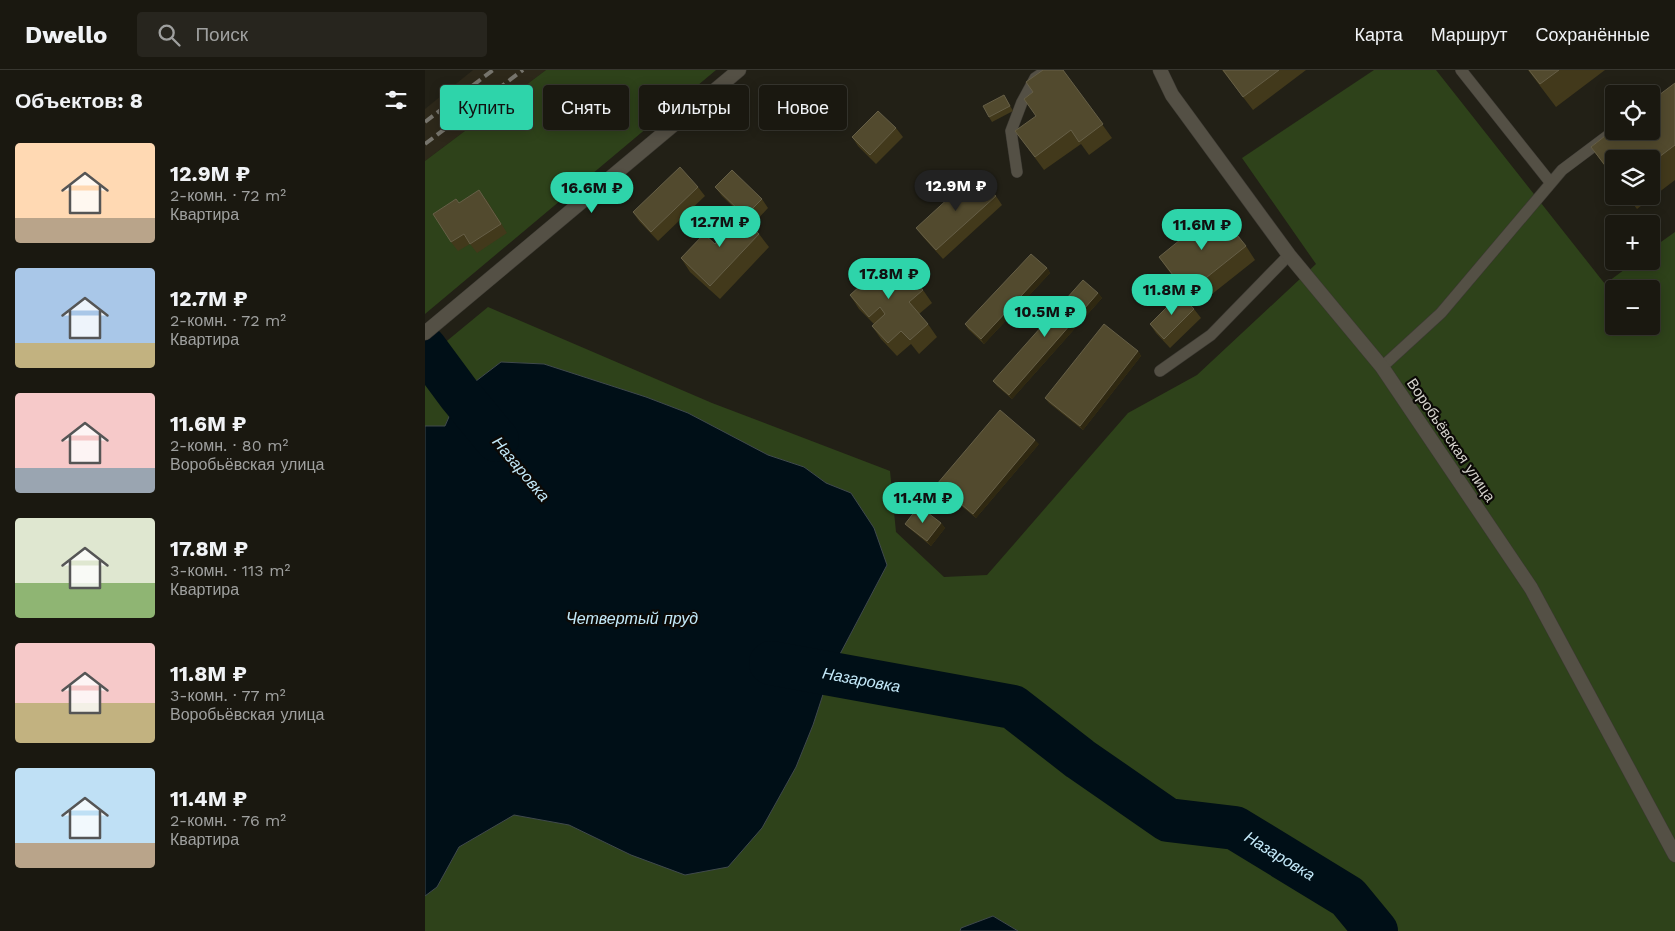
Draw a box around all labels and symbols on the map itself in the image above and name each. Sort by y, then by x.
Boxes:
pin: 12.9M ₽ [910,170,1002,212]
pin: 16.6M ₽ [546,172,638,214]
pin: 12.7M ₽ [674,206,766,248]
pin: 11.6M ₽ [1156,208,1248,251]
pin: 17.8M ₽ [843,258,935,300]
pin: 11.8M ₽ [1126,274,1218,316]
pin: 10.5M ₽ [999,296,1091,338]
street label: Воробьёвская улица [1403,375,1499,506]
water label: Назаровка [488,433,554,505]
pin: 11.4M ₽ [877,482,969,524]
water label: Четвертый пруд [566,609,698,628]
water label: Назаровка [821,663,902,696]
water label: Назаровка [1241,827,1319,884]

